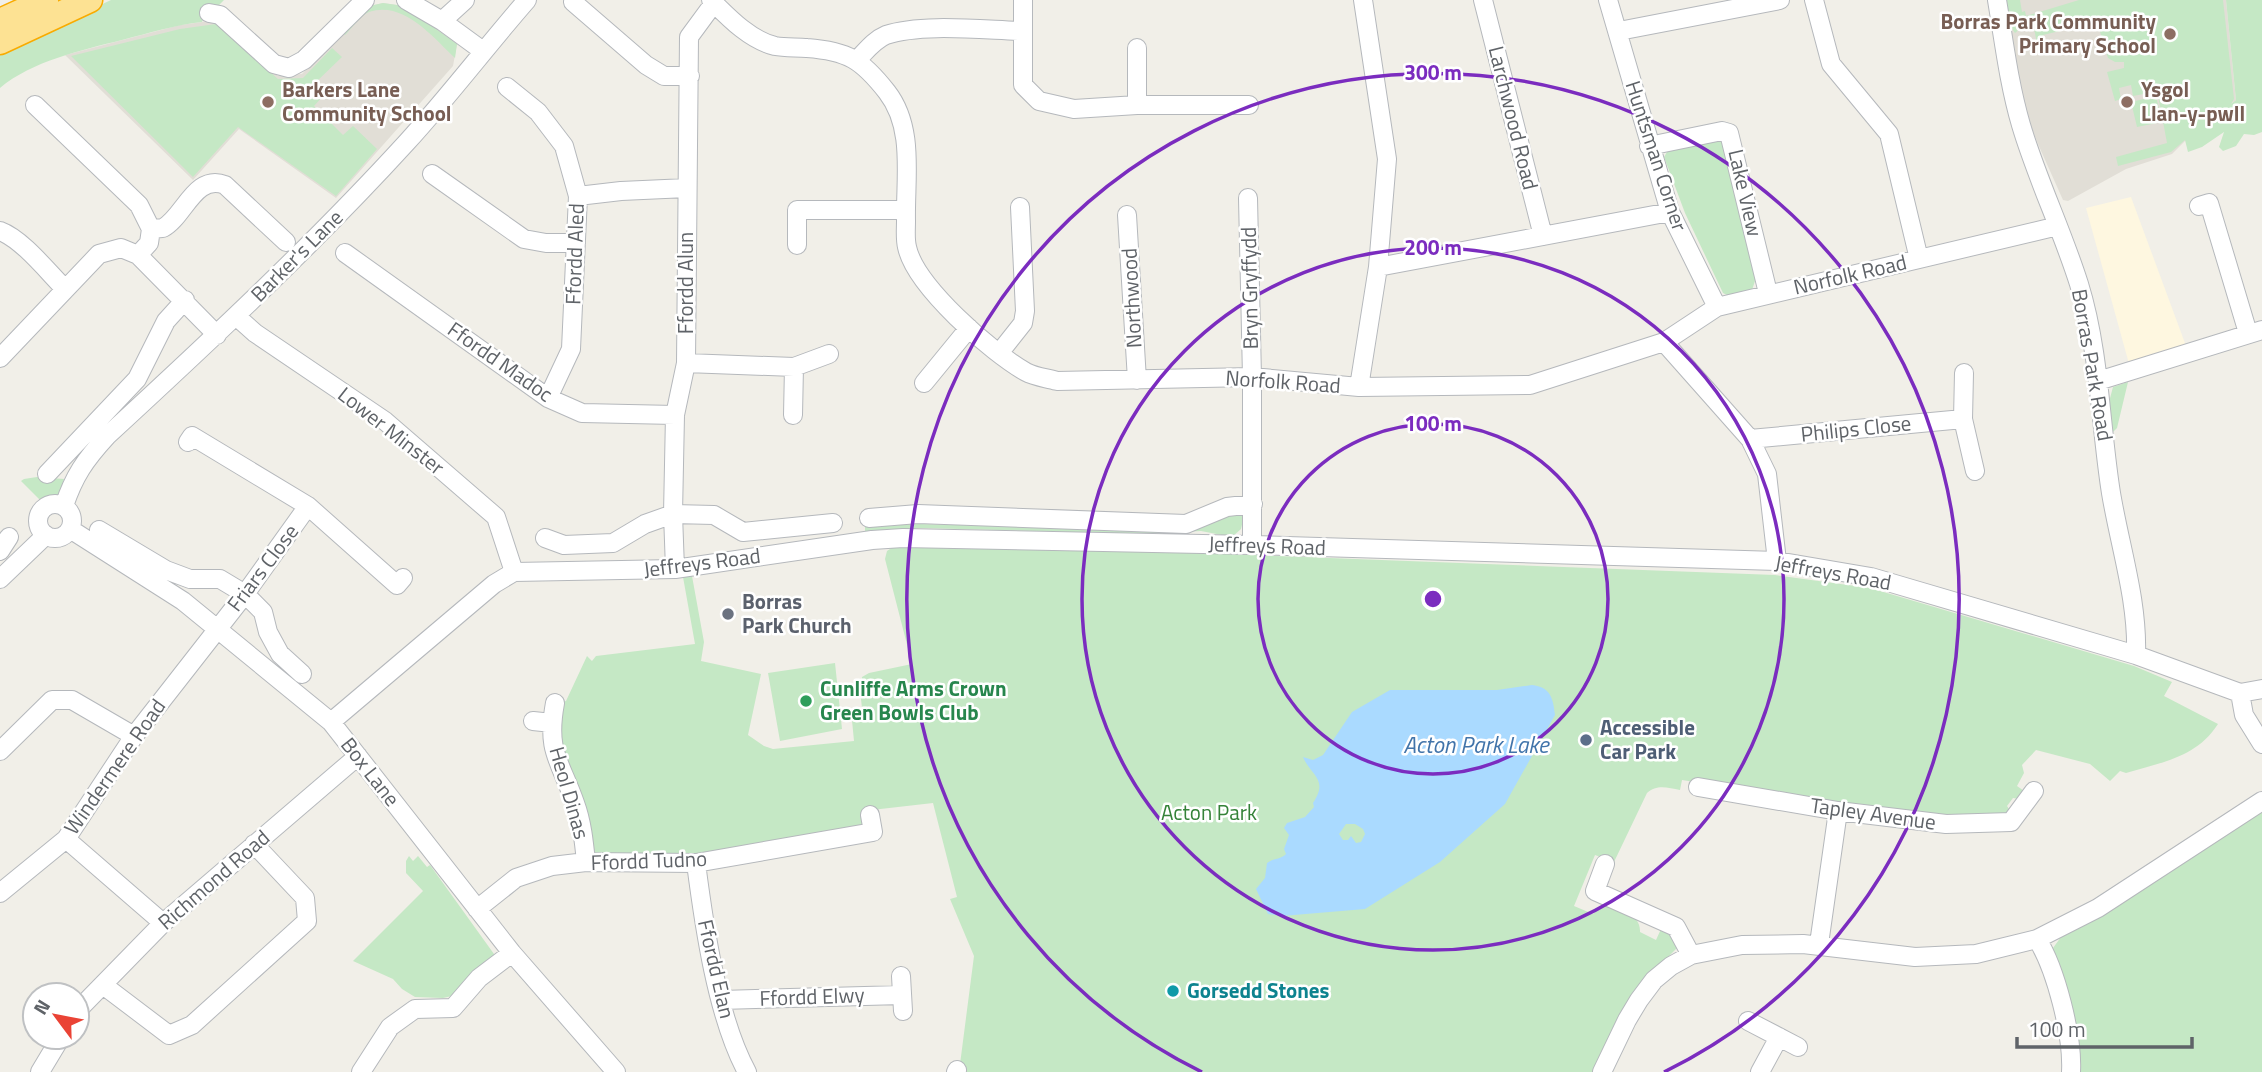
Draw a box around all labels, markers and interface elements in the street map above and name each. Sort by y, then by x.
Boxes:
place label: Borras Park Community Primary School [1940,5,2156,61]
marker: Borras Park Community Primary School [2162,26,2178,42]
street label: Larchwood Road [1481,42,1547,193]
text: 300 m [1404,56,1462,88]
place label: Barkers Lane Community School [282,73,451,129]
place label: Ysgol Llan-y-pwll [2141,73,2245,129]
street label: Huntsman Corner [1618,76,1696,235]
marker: Barkers Lane Community School [260,94,276,110]
marker: Ysgol Llan-y-pwll [2119,94,2135,110]
street label: Lake View [1720,146,1772,240]
street label: Barker's Lane [243,202,350,309]
street label: Ffordd Aled [556,203,592,305]
street label: Bryn Gryffydd [1232,226,1266,350]
text: 200 m [1404,231,1462,263]
street label: Ffordd Alun [669,232,701,334]
street label: Norfolk Road [1790,245,1910,303]
street label: Northwood [1112,247,1150,349]
street label: Borras Park Road [2064,286,2122,443]
street label: Ffordd Madoc [441,313,560,409]
street label: Norfolk Road [1224,361,1342,401]
street label: Lower Minster [331,378,452,482]
street label: Philips Close [1799,406,1913,450]
text: 100 m [1404,407,1462,439]
street label: Friars Close [219,517,306,618]
street label: Jeffreys Road [1208,527,1326,563]
street label: Jeffreys Road [641,539,762,585]
street label: Jeffreys Road [1772,546,1894,598]
place label: Borras Park Church [742,585,852,641]
centre of rings [1421,587,1445,611]
marker: Borras Park Church [720,606,736,622]
place label: Cunliffe Arms Crown Green Bowls Club [820,672,1007,728]
street label: Windermere Road [55,692,173,841]
marker: Cunliffe Arms Crown Green Bowls Club [798,693,814,709]
place label: Accessible Car Park [1600,711,1695,767]
water label: Acton Park Lake [1403,727,1550,762]
street label: Box Lane [333,730,408,813]
marker: Accessible Car Park [1578,732,1594,748]
street label: Heol Dinas [541,743,598,843]
street label: Tapley Avenue [1808,788,1938,838]
park label: Acton Park [1161,796,1257,828]
street label: Richmond Road [150,822,276,937]
street label: Ffordd Tudno [590,842,708,878]
street label: Ffordd Elan [690,916,744,1022]
place label: Gorsedd Stones [1187,974,1330,1006]
street label: Ffordd Elwy [759,978,865,1014]
north arrow [21,981,91,1051]
marker: Gorsedd Stones [1165,983,1181,999]
text: N [25,993,57,1020]
scale bar [2017,1006,2192,1050]
text: 100 m [2028,1013,2085,1045]

